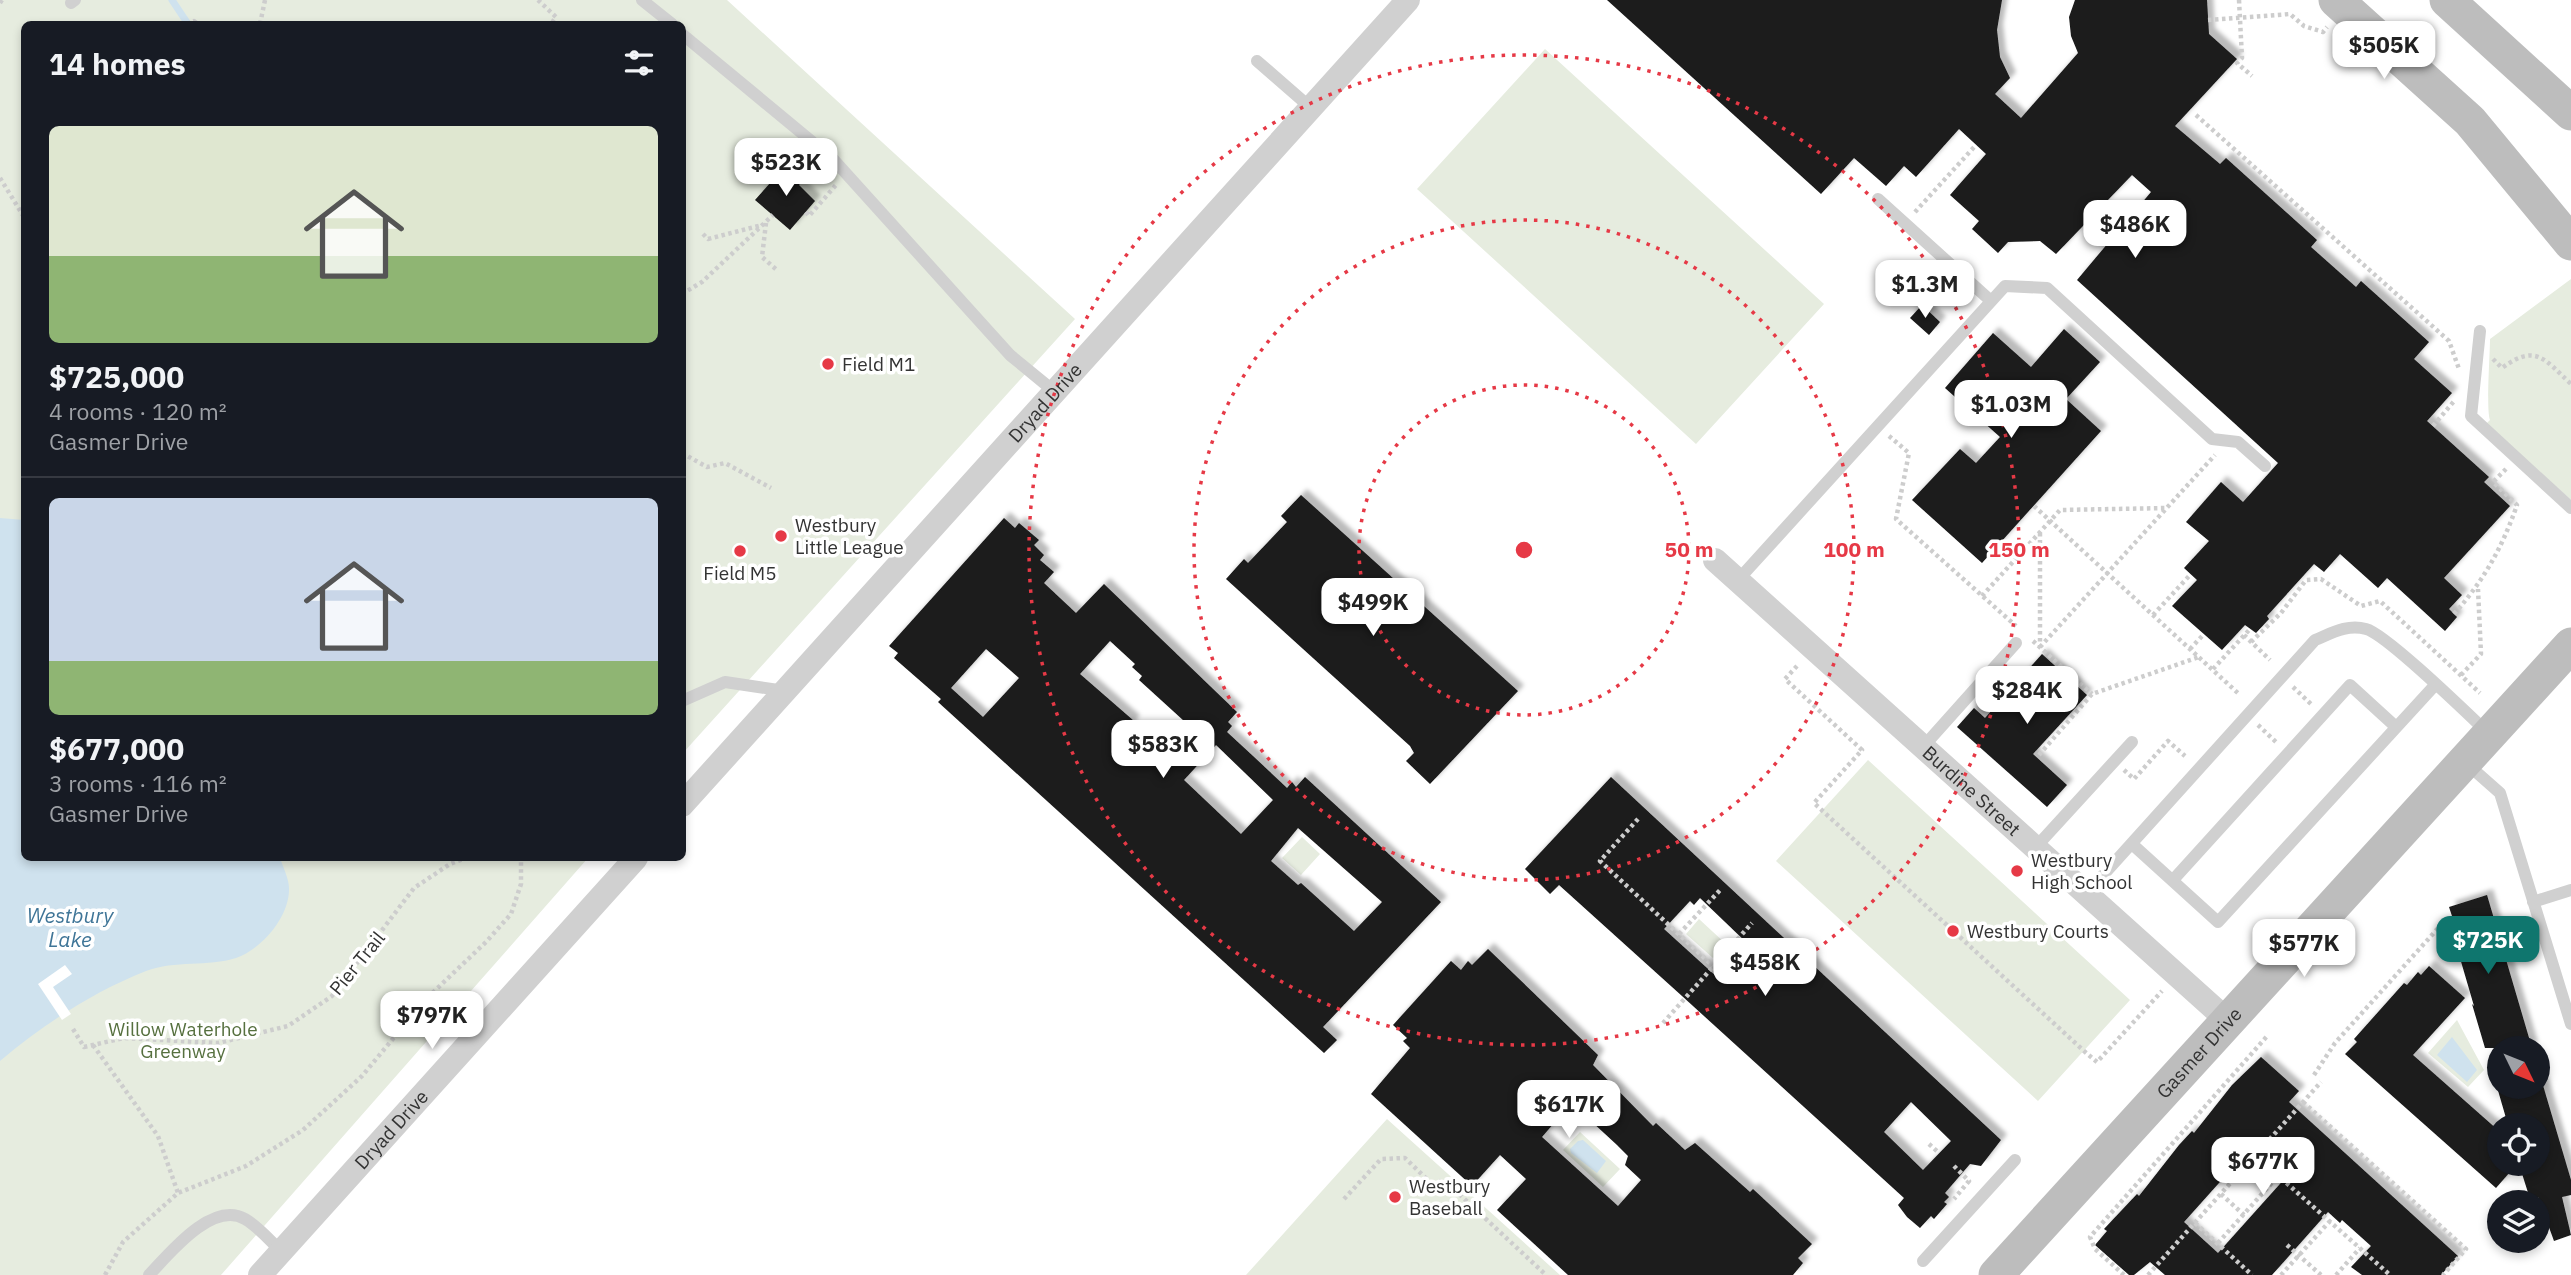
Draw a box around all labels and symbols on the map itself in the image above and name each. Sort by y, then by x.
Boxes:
pin: $505K [2335,22,2433,81]
pin: $523K [737,138,835,198]
pin: $486K [2086,201,2184,260]
pin: $1.3M [1876,260,1974,320]
place label: Field M1 [842,352,915,376]
marker: Field M1 [820,356,836,372]
street label: Dryad Drive [1003,358,1087,447]
pin: $1.03M [1954,380,2068,440]
place label: Westbury Little League [795,513,904,559]
marker: Westbury Little League [773,528,789,544]
text: 50 m [1665,535,1713,563]
text: 100 m [1823,535,1885,563]
text: 150 m [1988,535,2050,563]
centre of rings [1512,538,1536,562]
marker: Field M5 [732,543,748,559]
place label: Field M5 [703,561,777,585]
pin: $499K [1324,578,1422,638]
pin: $284K [1978,666,2076,726]
pin: $583K [1114,720,1212,780]
street label: Burdine Street [1918,740,2026,841]
place label: Westbury High School [2031,848,2132,894]
marker: Westbury High School [2009,863,2025,879]
water label: Westbury Lake [27,901,114,953]
pin: $725K [2439,916,2537,976]
place label: Westbury Courts [1967,919,2109,943]
pin: $577K [2255,920,2353,979]
marker: Westbury Courts [1945,923,1961,939]
street label: Pier Trail [324,926,390,1000]
pin: $458K [1716,939,1814,998]
pin: $797K [383,992,481,1051]
street label: Gasmer Drive [2151,1002,2247,1103]
park label: Willow Waterhole Greenway [108,1017,258,1063]
north arrow [2487,1036,2550,1099]
pin: $617K [1520,1080,1618,1140]
street label: Dryad Drive [349,1085,433,1174]
pin: $677K [2214,1138,2312,1197]
place label: Westbury Baseball [1409,1174,1491,1220]
marker: Westbury Baseball [1387,1189,1403,1205]

